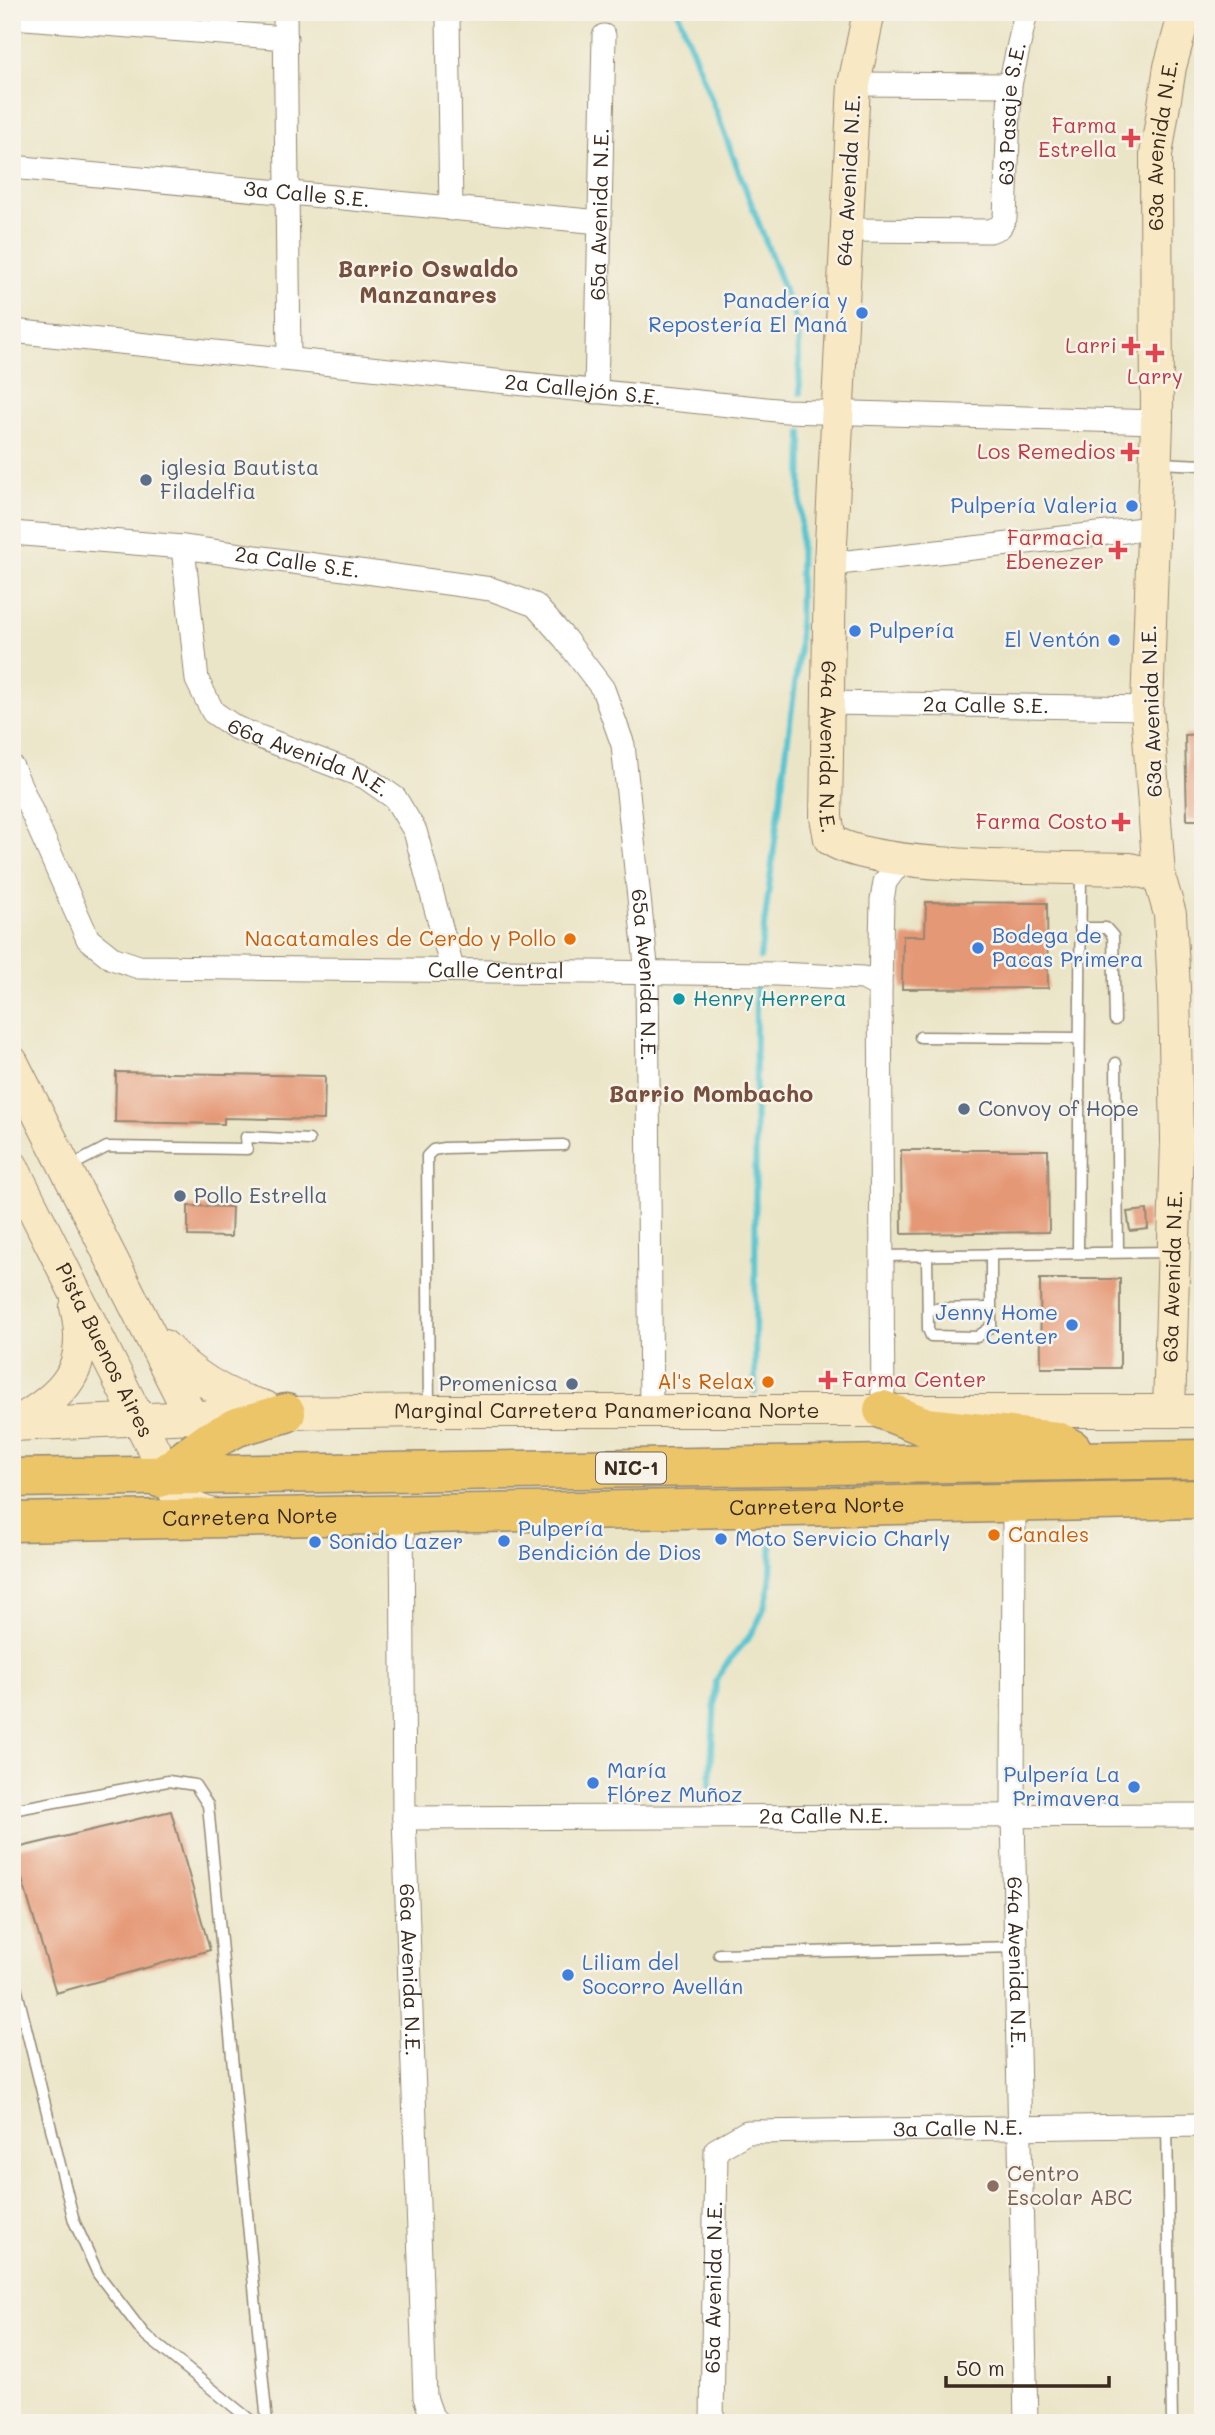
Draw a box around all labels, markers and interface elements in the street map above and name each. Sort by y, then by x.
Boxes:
street label: 63 Pasaje S.E. [991,39,1031,186]
street label: 63a Avenida N.E. [1141,56,1184,231]
street label: 64a Avenida N.E. [830,93,865,267]
place label: Farma Estrella [1038,111,1117,162]
street label: 65a Avenida N.E. [583,127,614,301]
marker: Farma Estrella [1123,130,1139,146]
street label: 3a Calle S.E. [242,174,371,212]
district label: Barrio Oswaldo Manzanares [338,253,518,309]
place label: Panadería y Repostería El Maná [648,286,848,337]
marker: Panadería y Repostería El Maná [854,305,870,321]
place label: Larri [1065,331,1117,358]
marker: Larri [1123,338,1139,354]
marker: Larry [1147,345,1163,361]
place label: Larry [1127,362,1183,389]
street label: 2a Callejón S.E. [503,367,663,410]
place label: Los Remedios [977,437,1116,464]
marker: Los Remedios [1122,444,1138,460]
place label: iglesia Bautista Filadelfia [160,453,319,504]
marker: iglesia Bautista Filadelfia [138,472,154,488]
place label: Pulpería Valeria [951,491,1118,518]
marker: Pulpería Valeria [1124,498,1140,514]
place label: Farmacia Ebenezer [1006,523,1104,574]
street label: 2a Calle S.E. [233,539,362,583]
marker: Farmacia Ebenezer [1110,542,1126,558]
place label: Pulpería [869,616,955,643]
marker: Pulpería [847,623,863,639]
street label: 63a Avenida N.E. [1134,624,1167,798]
place label: El Ventón [1005,625,1100,652]
marker: El Ventón [1106,632,1122,648]
street label: 64a Avenida N.E. [814,660,844,835]
street label: 2a Calle S.E. [923,689,1049,718]
street label: 66a Avenida N.E. [223,711,396,802]
place label: Farma Costo [976,807,1107,834]
marker: Farma Costo [1113,814,1129,830]
street label: 65a Avenida N.E. [626,888,663,1061]
place label: Bodega de Pacas Primera [992,921,1143,972]
place label: Nacatamales de Cerdo y Pollo [245,924,556,951]
marker: Nacatamales de Cerdo y Pollo [562,931,578,947]
marker: Bodega de Pacas Primera [970,940,986,956]
street label: Calle Central [428,955,564,984]
place label: Henry Herrera [693,984,847,1011]
marker: Henry Herrera [671,991,687,1007]
district label: Barrio Mombacho [609,1078,813,1108]
place label: Convoy of Hope [978,1094,1139,1121]
marker: Convoy of Hope [956,1101,972,1117]
place label: Pollo Estrella [194,1181,328,1208]
marker: Pollo Estrella [172,1188,188,1204]
street label: 63a Avenida N.E. [1155,1189,1188,1363]
street label: Pista Buenos Aires [50,1258,160,1441]
place label: Jenny Home Center [935,1298,1058,1349]
marker: Jenny Home Center [1064,1317,1080,1333]
place label: Farma Center [842,1365,986,1392]
place label: Al's Relax [657,1367,754,1394]
place label: Promenicsa [439,1369,558,1396]
marker: Farma Center [820,1372,836,1388]
marker: Al's Relax [760,1374,776,1390]
marker: Promenicsa [564,1376,580,1392]
street label: Marginal Carretera Panamericana Norte [394,1396,820,1423]
road number: NIC-1 [596,1452,666,1484]
street label: Carretera Norte [729,1490,905,1520]
street label: Carretera Norte [162,1501,338,1531]
place label: Pulpería Bendición de Dios [518,1514,702,1565]
place label: Canales [1008,1520,1089,1547]
place label: Moto Servicio Charly [735,1524,950,1551]
place label: Sonido Lazer [329,1527,463,1554]
marker: Canales [986,1527,1002,1543]
marker: Moto Servicio Charly [713,1531,729,1547]
marker: Pulpería Bendición de Dios [496,1533,512,1549]
marker: Sonido Lazer [307,1534,323,1550]
place label: María Flórez Muñoz [607,1756,742,1807]
place label: Pulpería La Primavera [1003,1760,1120,1811]
marker: María Flórez Muñoz [585,1775,601,1791]
marker: Pulpería La Primavera [1126,1779,1142,1795]
street label: 2a Calle N.E. [759,1801,889,1829]
street label: 64a Avenida N.E. [1002,1876,1033,2050]
street label: 66a Avenida N.E. [394,1883,428,2057]
place label: Liliam del Socorro Avellán [582,1948,743,1999]
marker: Liliam del Socorro Avellán [560,1967,576,1983]
street label: 3a Calle N.E. [893,2113,1024,2142]
place label: Centro Escolar ABC [1007,2159,1132,2210]
marker: Centro Escolar ABC [985,2178,1001,2194]
street label: 65a Avenida N.E. [698,2201,727,2373]
scale bar [946,2344,1108,2388]
text: 50 m [956,2354,1005,2381]

